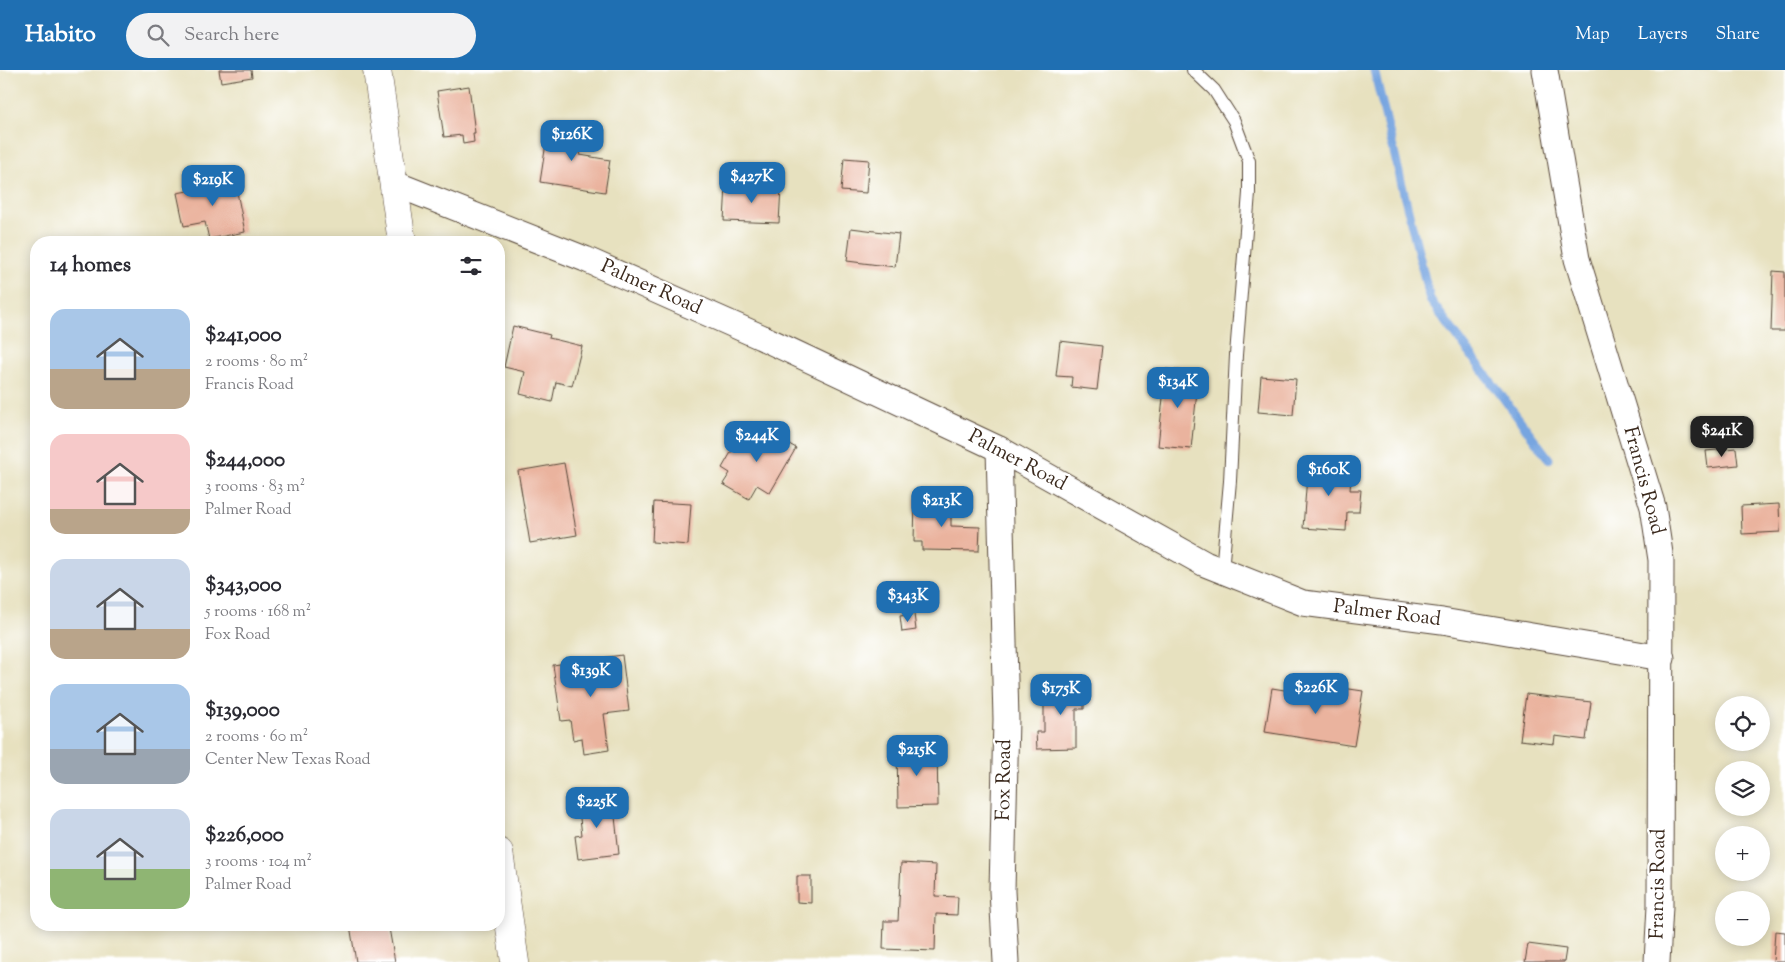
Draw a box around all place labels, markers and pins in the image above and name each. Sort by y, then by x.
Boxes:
pin: $126K [537,119,607,162]
pin: $427K [717,162,787,204]
pin: $219K [178,164,248,207]
pin: $134K [1143,366,1213,409]
pin: $241K [1687,416,1757,458]
pin: $244K [722,420,792,463]
pin: $160K [1294,454,1364,497]
pin: $213K [907,486,977,528]
pin: $343K [873,580,943,623]
pin: $139K [556,656,626,698]
pin: $226K [1281,672,1351,715]
pin: $175K [1026,674,1096,716]
pin: $215K [882,734,952,777]
pin: $225K [562,786,632,829]

